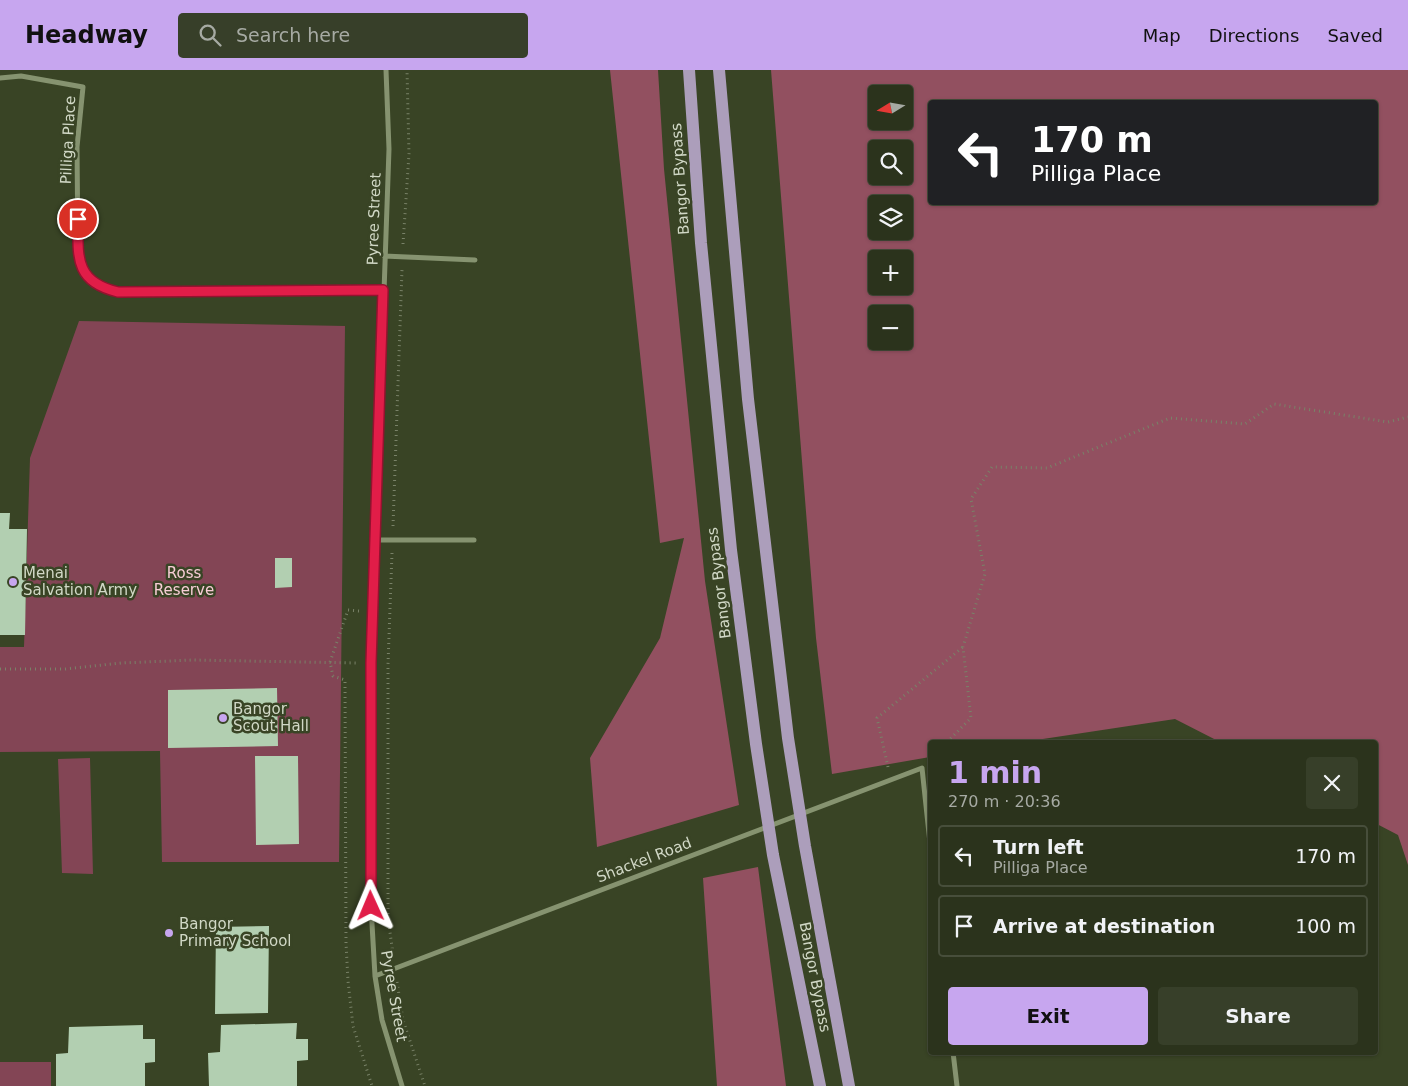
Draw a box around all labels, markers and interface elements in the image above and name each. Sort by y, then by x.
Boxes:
search box [178,13,528,58]
text: Headway [25,21,148,49]
icon: search [196,21,224,49]
text: Search here [236,24,350,46]
text: Map [1143,25,1181,46]
text: Directions [1209,25,1299,46]
text: Saved [1327,25,1383,46]
north arrow [868,85,912,130]
map controls [868,85,913,350]
street label: Pilliga Place [57,95,79,185]
icon: left [948,120,1013,185]
text: 170 m [1031,120,1153,160]
street label: Bangor Bypass [667,122,693,236]
button: search [868,140,913,185]
text: Pilliga Place [1031,161,1161,186]
street label: Pyree Street [363,172,385,266]
button: layers [868,195,913,240]
pin [57,198,99,240]
icon: arrive [64,205,92,233]
button: + [868,250,913,295]
button: − [868,305,913,350]
street label: Bangor Bypass [703,526,735,640]
place label: Menai Salvation Army [23,564,137,599]
park label: Ross Reserve [154,564,214,599]
marker: Menai Salvation Army [7,576,19,588]
place label: Bangor Scout Hall [233,700,309,735]
marker: Bangor Scout Hall [217,712,229,724]
text: 1 min [948,755,1042,790]
button: close [1306,757,1358,809]
text: 270 m · 20:36 [948,792,1061,811]
street label: Shackel Road [594,834,694,886]
text: Turn left [993,836,1084,858]
icon: left [950,842,978,870]
text: 170 m [1295,845,1356,867]
text: Pilliga Place [993,858,1088,877]
position arrow [344,879,396,931]
icon: arrive [950,912,978,940]
place label: Bangor Primary School [179,915,292,950]
text: Arrive at destination [993,915,1215,937]
text: 100 m [1295,915,1356,937]
street label: Bangor Bypass [795,920,835,1034]
marker: Bangor Primary School [163,927,175,939]
street label: Pyree Street [377,949,411,1043]
button: Exit [948,987,1148,1045]
button: Share [1158,987,1358,1045]

